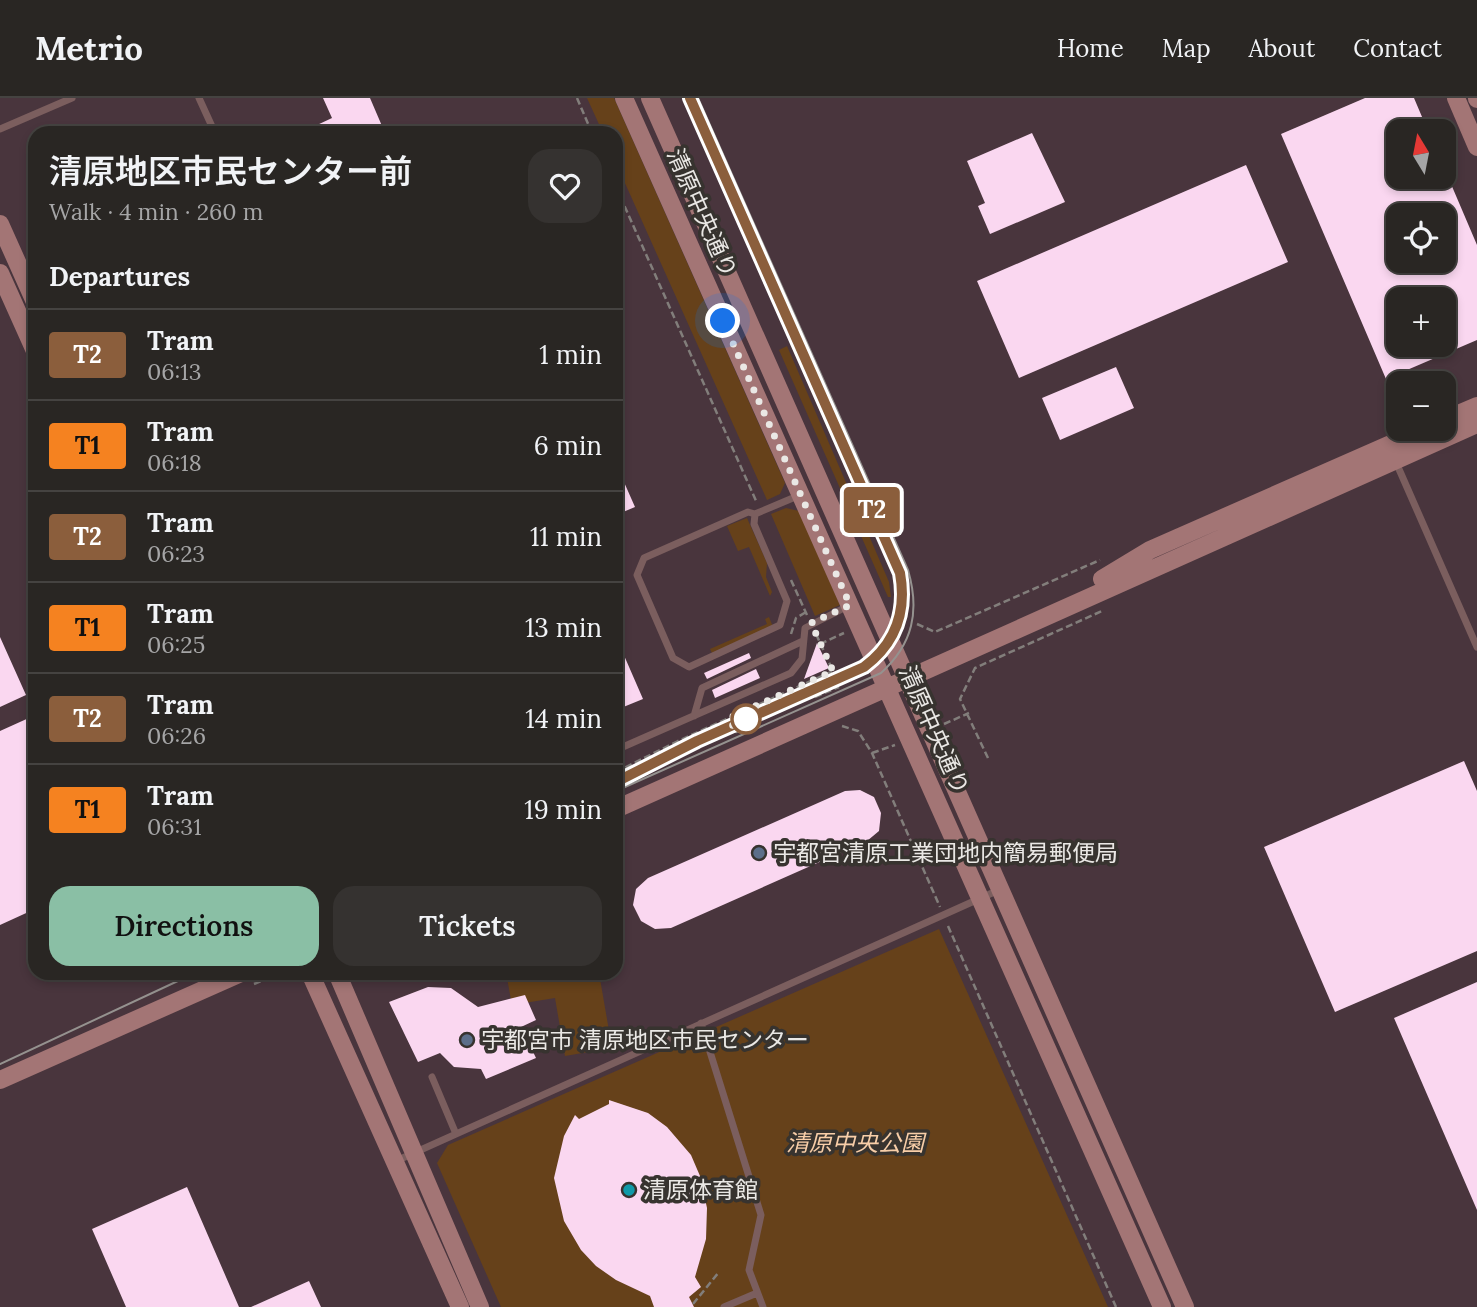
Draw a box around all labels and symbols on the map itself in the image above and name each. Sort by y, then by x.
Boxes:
north arrow [1386,119,1456,189]
street label: 清原中央通り [661,144,744,282]
your location [705,303,740,338]
line badge: T2 [840,487,903,533]
street label: 清原中央通り [893,661,976,799]
unlabelled marker [731,704,761,734]
place label: 宇都宮清原工業団地内簡易郵便局 [773,838,1118,867]
marker: 宇都宮清原工業団地内簡易郵便局 [751,845,767,861]
place label: 宇都宮市 清原地区市民センター [481,1025,809,1054]
marker: 宇都宮市 清原地区市民センター [459,1032,475,1048]
park label: 清原中央公園 [786,1128,927,1157]
place label: 清原体育館 [643,1175,758,1204]
marker: 清原体育館 [621,1182,637,1198]

